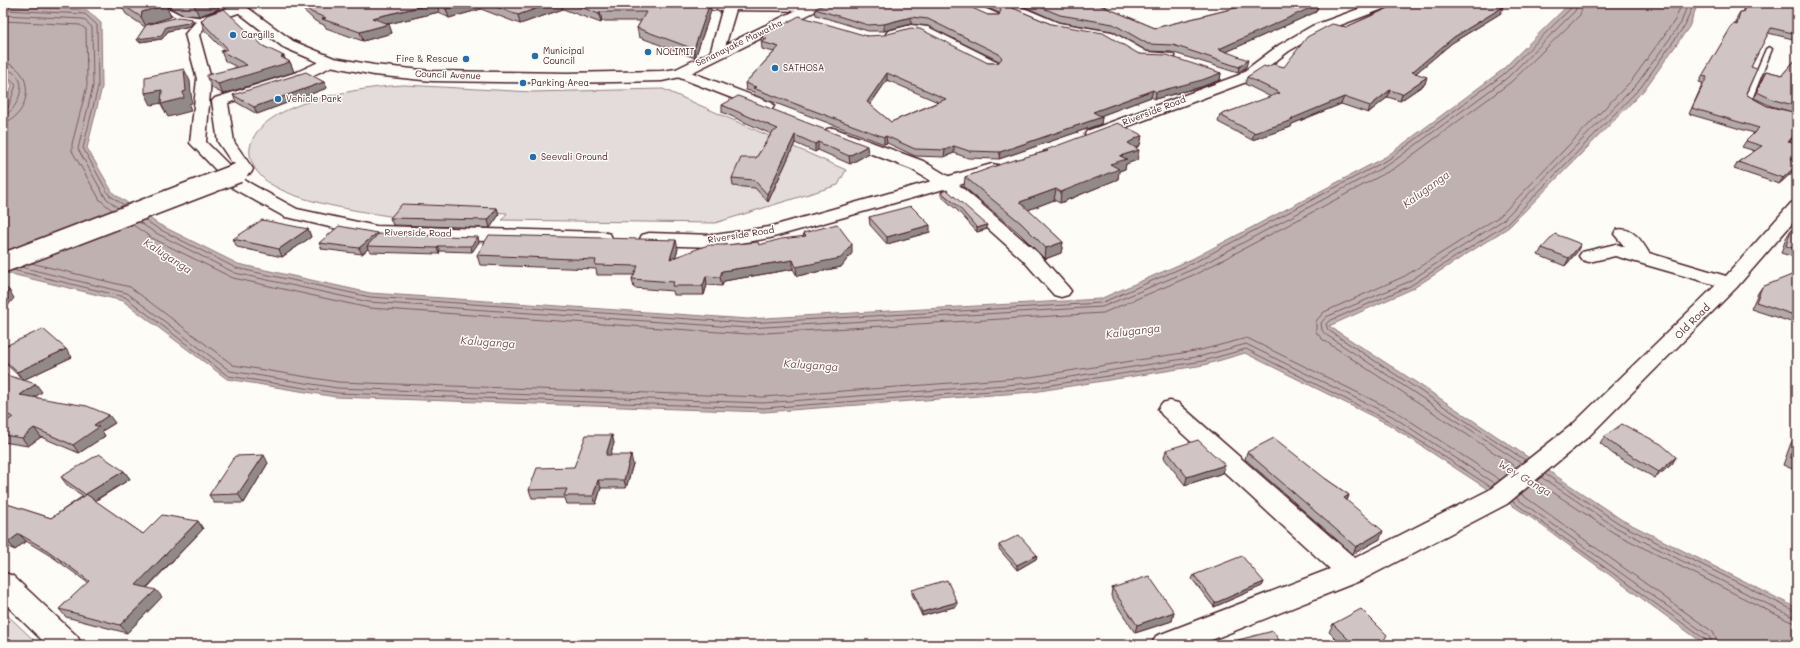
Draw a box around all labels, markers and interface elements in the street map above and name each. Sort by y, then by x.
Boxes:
street label: Senanayake Mawatha [694,17,784,68]
place label: Cargills [241,29,274,40]
marker: Cargills [228,30,238,40]
place label: Municipal Council [543,45,584,66]
place label: NOLIMIT [656,46,695,57]
marker: NOLIMIT [643,47,653,57]
marker: Municipal Council [530,51,540,61]
place label: Fire & Rescue [396,53,458,64]
marker: Fire & Rescue [461,54,471,64]
place label: SATHOSA [783,62,824,73]
marker: SATHOSA [770,63,780,73]
street label: Council Avenue [415,68,481,81]
place label: Parking Area [531,77,590,88]
marker: Parking Area [518,78,528,88]
place label: Vehicle Park [286,93,342,104]
street label: Riverside Road [1121,93,1187,128]
marker: Vehicle Park [273,94,283,104]
place label: Seevali Ground [541,151,608,162]
marker: Seevali Ground [528,152,538,162]
water label: Kaluganga [1399,166,1452,211]
street label: Riverside Road [707,224,775,245]
street label: Riverside Road [384,226,452,239]
water label: Kaluganga [141,234,195,277]
street label: Old Road [1671,300,1713,342]
water label: Kaluganga [1105,320,1161,341]
water label: Kaluganga [460,332,516,351]
water label: Kaluganga [783,355,839,374]
water label: Wey Ganga [1496,456,1555,500]

